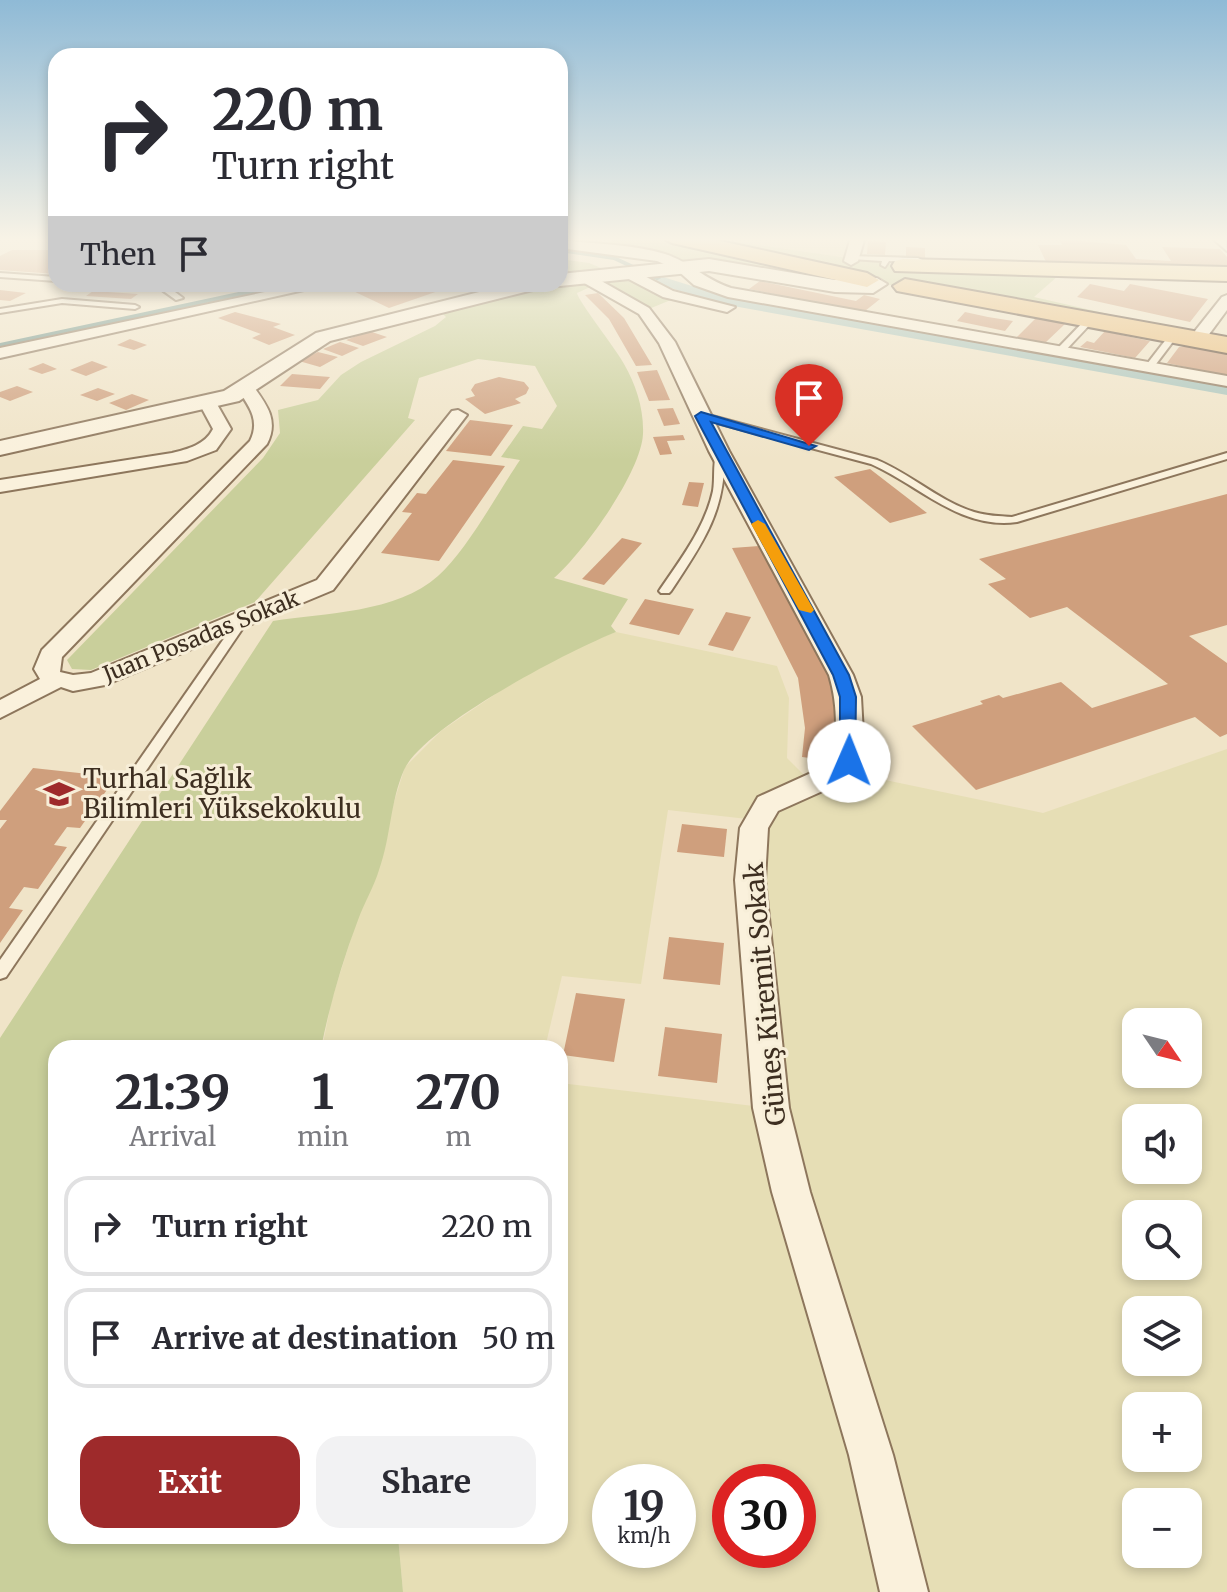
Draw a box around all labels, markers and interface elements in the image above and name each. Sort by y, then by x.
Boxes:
text: 220 m [212,75,383,145]
icon: right [80,80,184,184]
text: Turn right [212,144,394,189]
icon: arrive [172,232,216,276]
text: Then [80,235,156,273]
pin [775,364,843,446]
icon: arrive [787,376,831,420]
street label: Juan Posadas Sokak [98,584,303,689]
position arrow [807,719,891,803]
place label: Turhal Sağlık Bilimleri Yüksekokulu [83,762,361,825]
school or university icon: Turhal Sağlık Bilimleri Yüksekokulu [42,777,76,811]
street label: Güneş Kiremit Sokak [737,860,792,1127]
north arrow [1122,1008,1202,1088]
map controls [1122,1008,1202,1568]
text: 21:39 [115,1062,230,1122]
text: 1 [312,1062,334,1122]
text: 270 [415,1062,501,1122]
button: sound [1122,1104,1202,1184]
text: Arrival [129,1120,216,1153]
text: min [297,1120,349,1153]
text: m [445,1120,471,1153]
button: search [1122,1200,1202,1280]
icon: right [84,1204,128,1248]
text: Turn right [152,1207,308,1245]
text: 220 m [441,1207,532,1245]
button: layers [1122,1296,1202,1376]
icon: arrive [84,1316,128,1360]
text: Arrive at destination [152,1319,458,1357]
text: 50 m [482,1319,555,1357]
button: + [1122,1392,1202,1472]
button: Exit [80,1436,300,1528]
button: Share [316,1436,536,1528]
speed limit sign: 30 [712,1464,816,1568]
text: 19 [623,1481,665,1531]
button: − [1122,1488,1202,1568]
text: km/h [618,1523,670,1548]

